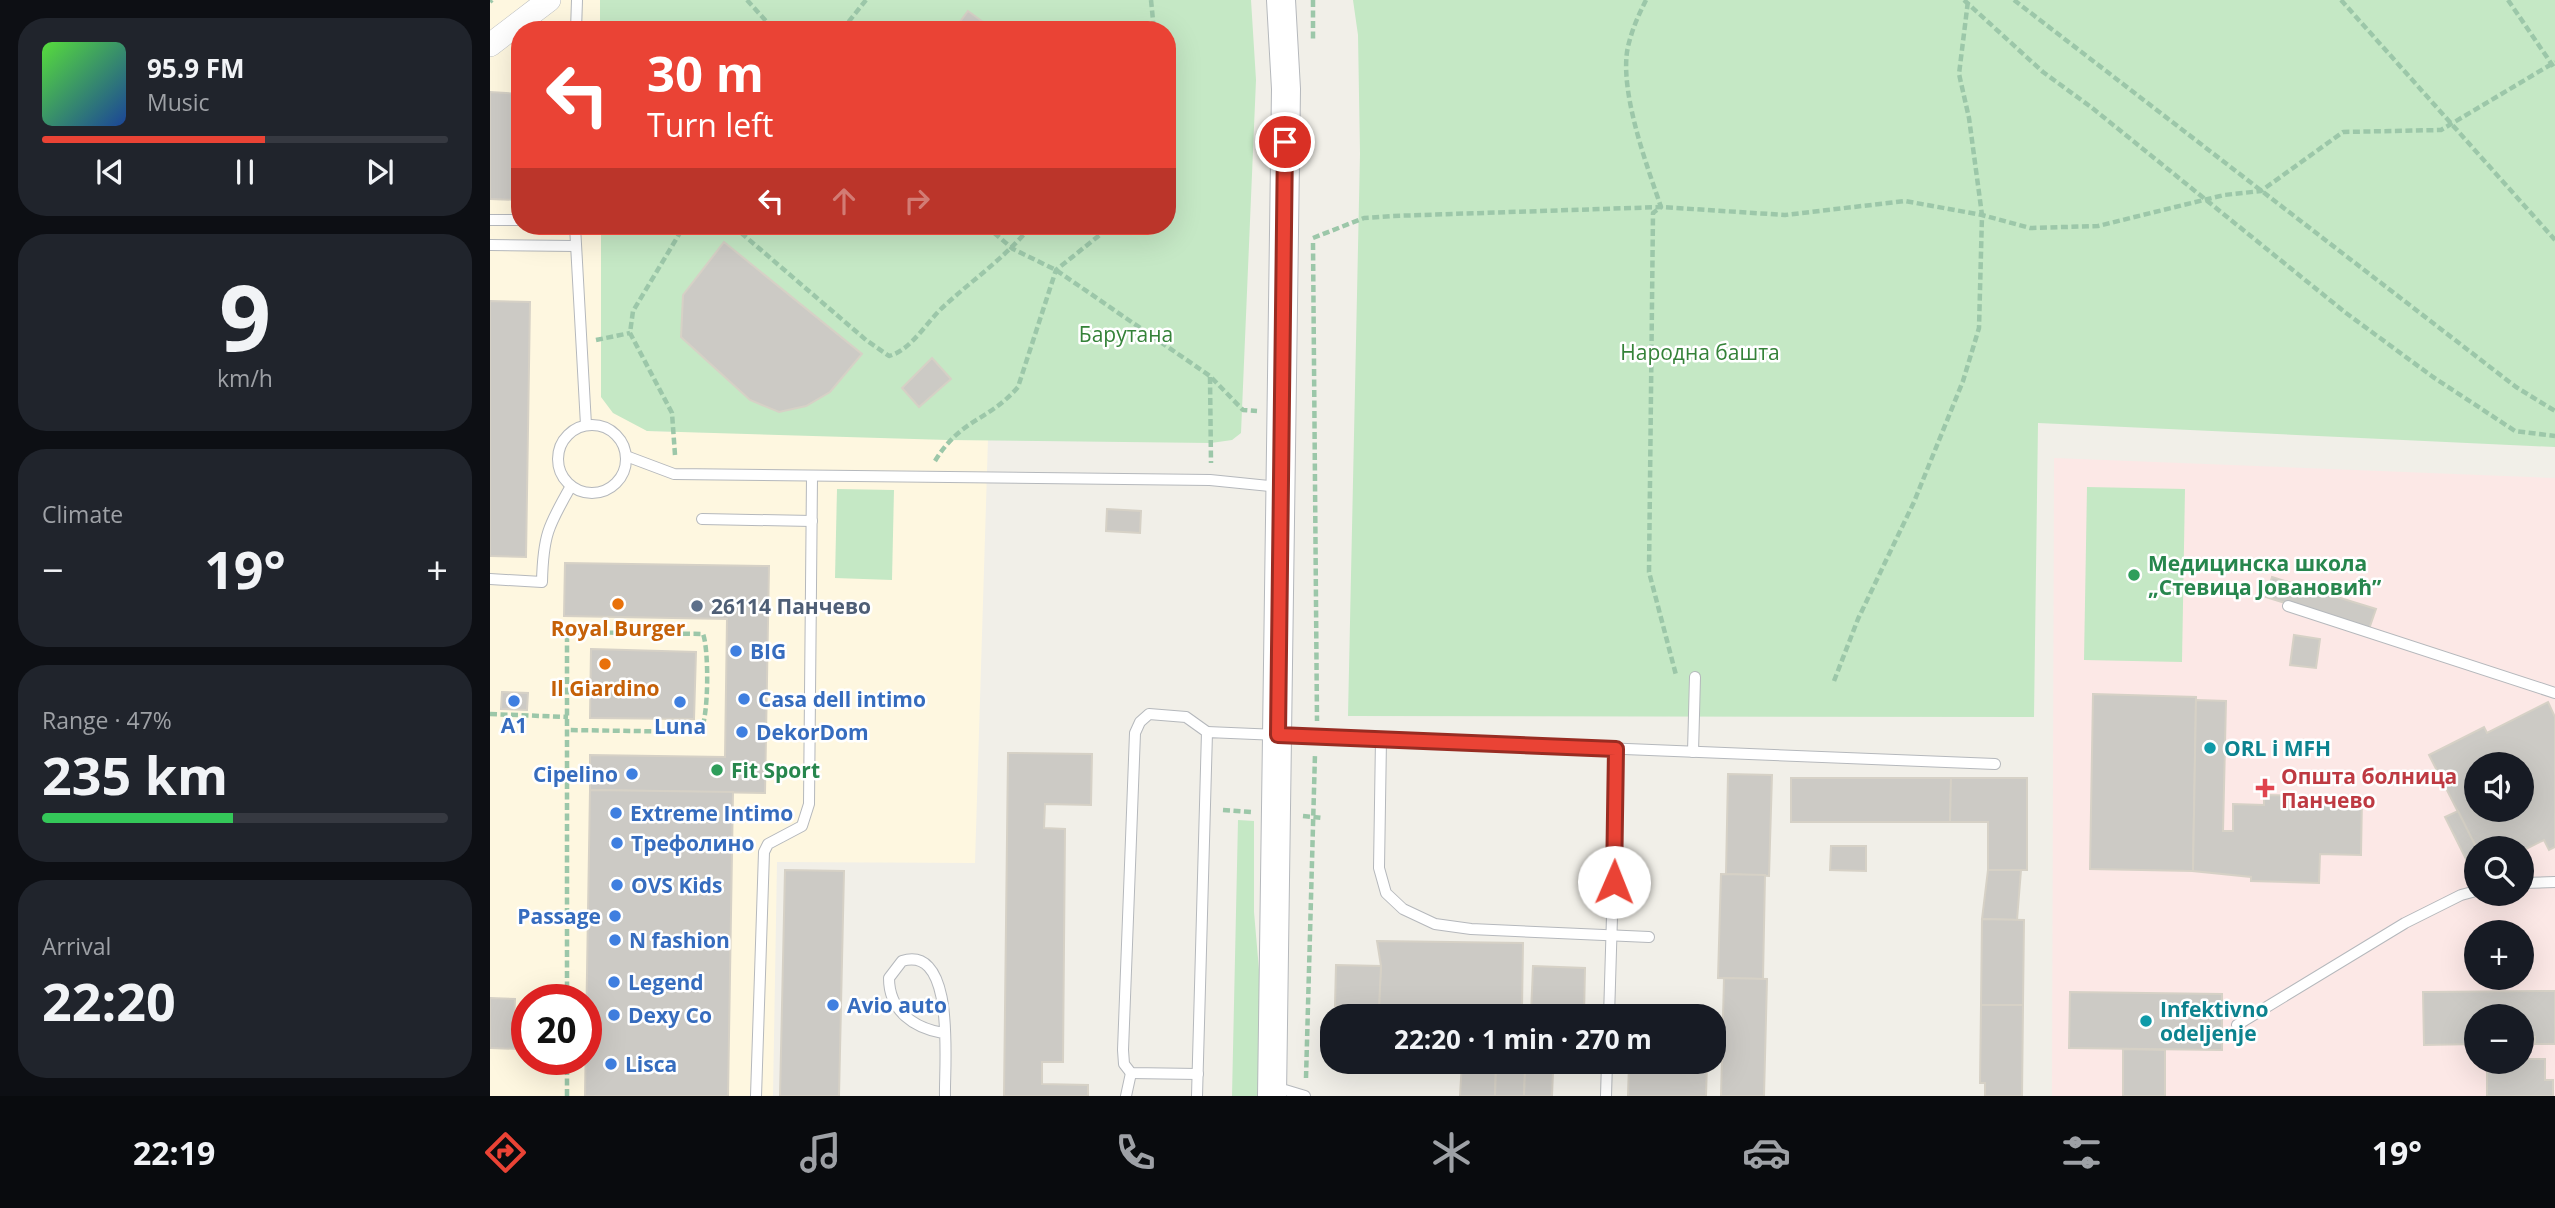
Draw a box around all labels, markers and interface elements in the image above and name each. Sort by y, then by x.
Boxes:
text: 30 m [647,40,764,106]
icon: left [532,49,623,140]
text: 95.9 FM [147,50,245,86]
text: Music [147,86,210,118]
text: Turn left [647,103,773,146]
pin [1255,112,1315,172]
icon: arrive [1266,123,1304,161]
icon: previous [91,153,129,191]
icon: pause [226,153,264,191]
icon: next [361,153,399,191]
icon: left [752,182,790,220]
icon: ahead [825,182,863,220]
icon: right [898,182,936,220]
text: 9 [219,254,271,378]
park label: Барутана [1079,320,1173,348]
park label: Народна башта [1620,338,1780,366]
text: km/h [217,362,273,394]
text: Climate [42,498,123,530]
text: 19° [204,533,286,604]
text: − [42,543,64,595]
text: + [426,543,448,595]
place label: Медицинска школа „Стевица Јовановић” [2148,549,2382,601]
marker: Медицинска школа „Стевица Јовановић” [2126,567,2142,583]
place label: 26114 Панчево [711,592,871,620]
marker: Royal Burger [610,596,626,612]
marker: 26114 Панчево [689,598,705,614]
place label: Royal Burger [551,614,686,642]
place label: BIG [750,637,786,665]
marker: BIG [728,643,744,659]
marker: Il Giardino [597,656,613,672]
place label: Il Giardino [550,674,660,702]
place label: Casa dell intimo [758,685,926,713]
marker: Casa dell intimo [736,691,752,707]
marker: A1 [506,693,522,709]
marker: Luna [672,694,688,710]
text: Range · 47% [42,704,172,736]
place label: A1 [501,711,527,739]
place label: Luna [654,712,706,740]
place label: DekorDom [756,718,869,746]
marker: DekorDom [734,724,750,740]
place label: ORL i MFH [2224,734,2331,762]
text: 235 km [42,739,228,810]
marker: ORL i MFH [2202,740,2218,756]
map controls [2464,752,2534,1074]
button: sound [2464,752,2534,822]
place label: Fit Sport [731,756,820,784]
place label: Cipelino [533,760,618,788]
marker: Fit Sport [709,762,725,778]
place label: Општа болница Панчево [2281,762,2457,814]
marker: Cipelino [624,766,640,782]
marker: Општа болница Панчево [2255,778,2275,798]
place label: Extreme Intimo [630,799,793,827]
marker: Extreme Intimo [608,805,624,821]
place label: Трефолино [631,829,755,857]
marker: Трефолино [609,835,625,851]
button: search [2464,836,2534,906]
position arrow [1577,845,1651,919]
place label: OVS Kids [631,871,722,899]
marker: OVS Kids [609,877,625,893]
place label: Passage [517,902,601,930]
marker: Passage [607,908,623,924]
button: + [2464,920,2534,990]
place label: N fashion [629,926,730,954]
text: Arrival [42,930,111,962]
marker: N fashion [607,932,623,948]
text: 22:20 [42,965,176,1036]
place label: Legend [628,968,704,996]
marker: Legend [606,974,622,990]
speed limit sign: 20 [511,984,602,1075]
place label: Avio auto [847,991,947,1019]
place label: Infektivno odeljenje [2160,995,2269,1047]
marker: Avio auto [825,997,841,1013]
place label: Dexy Co [628,1001,712,1029]
button: − [2464,1004,2534,1074]
marker: Dexy Co [606,1007,622,1023]
marker: Infektivno odeljenje [2138,1013,2154,1029]
text: 22:20 · 1 min · 270 m [1394,1021,1652,1057]
place label: Lisca [625,1050,677,1078]
marker: Lisca [603,1056,619,1072]
icon: directions [481,1128,530,1177]
icon: music [796,1128,845,1177]
icon: phone [1111,1128,1160,1177]
icon: climate [1427,1128,1476,1177]
icon: car [1742,1128,1791,1177]
icon: filters [2057,1128,2106,1177]
text: 22:19 [133,1131,215,1174]
text: 19° [2372,1131,2422,1174]

